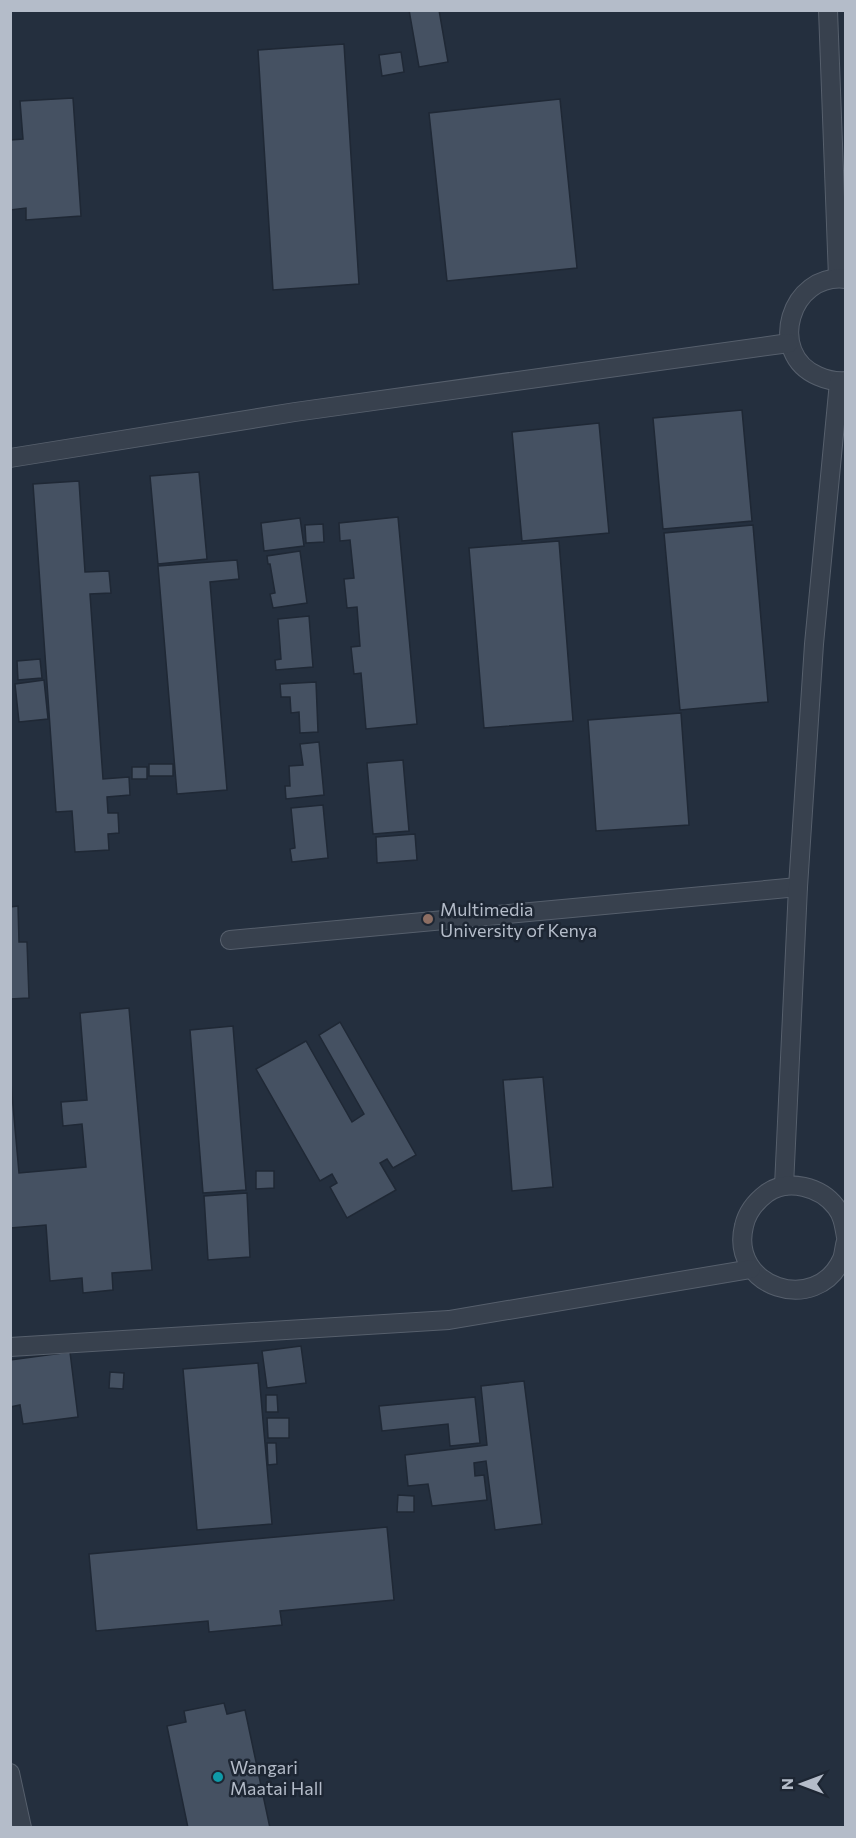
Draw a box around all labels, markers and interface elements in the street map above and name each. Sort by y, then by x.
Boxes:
place label: Multimedia University of Kenya [440,898,597,941]
marker: Multimedia University of Kenya [421,912,435,926]
north arrow [772,1754,832,1814]
place label: Wangari Maatai Hall [230,1756,323,1799]
marker: Wangari Maatai Hall [211,1770,225,1784]
text: N [777,1778,796,1790]

